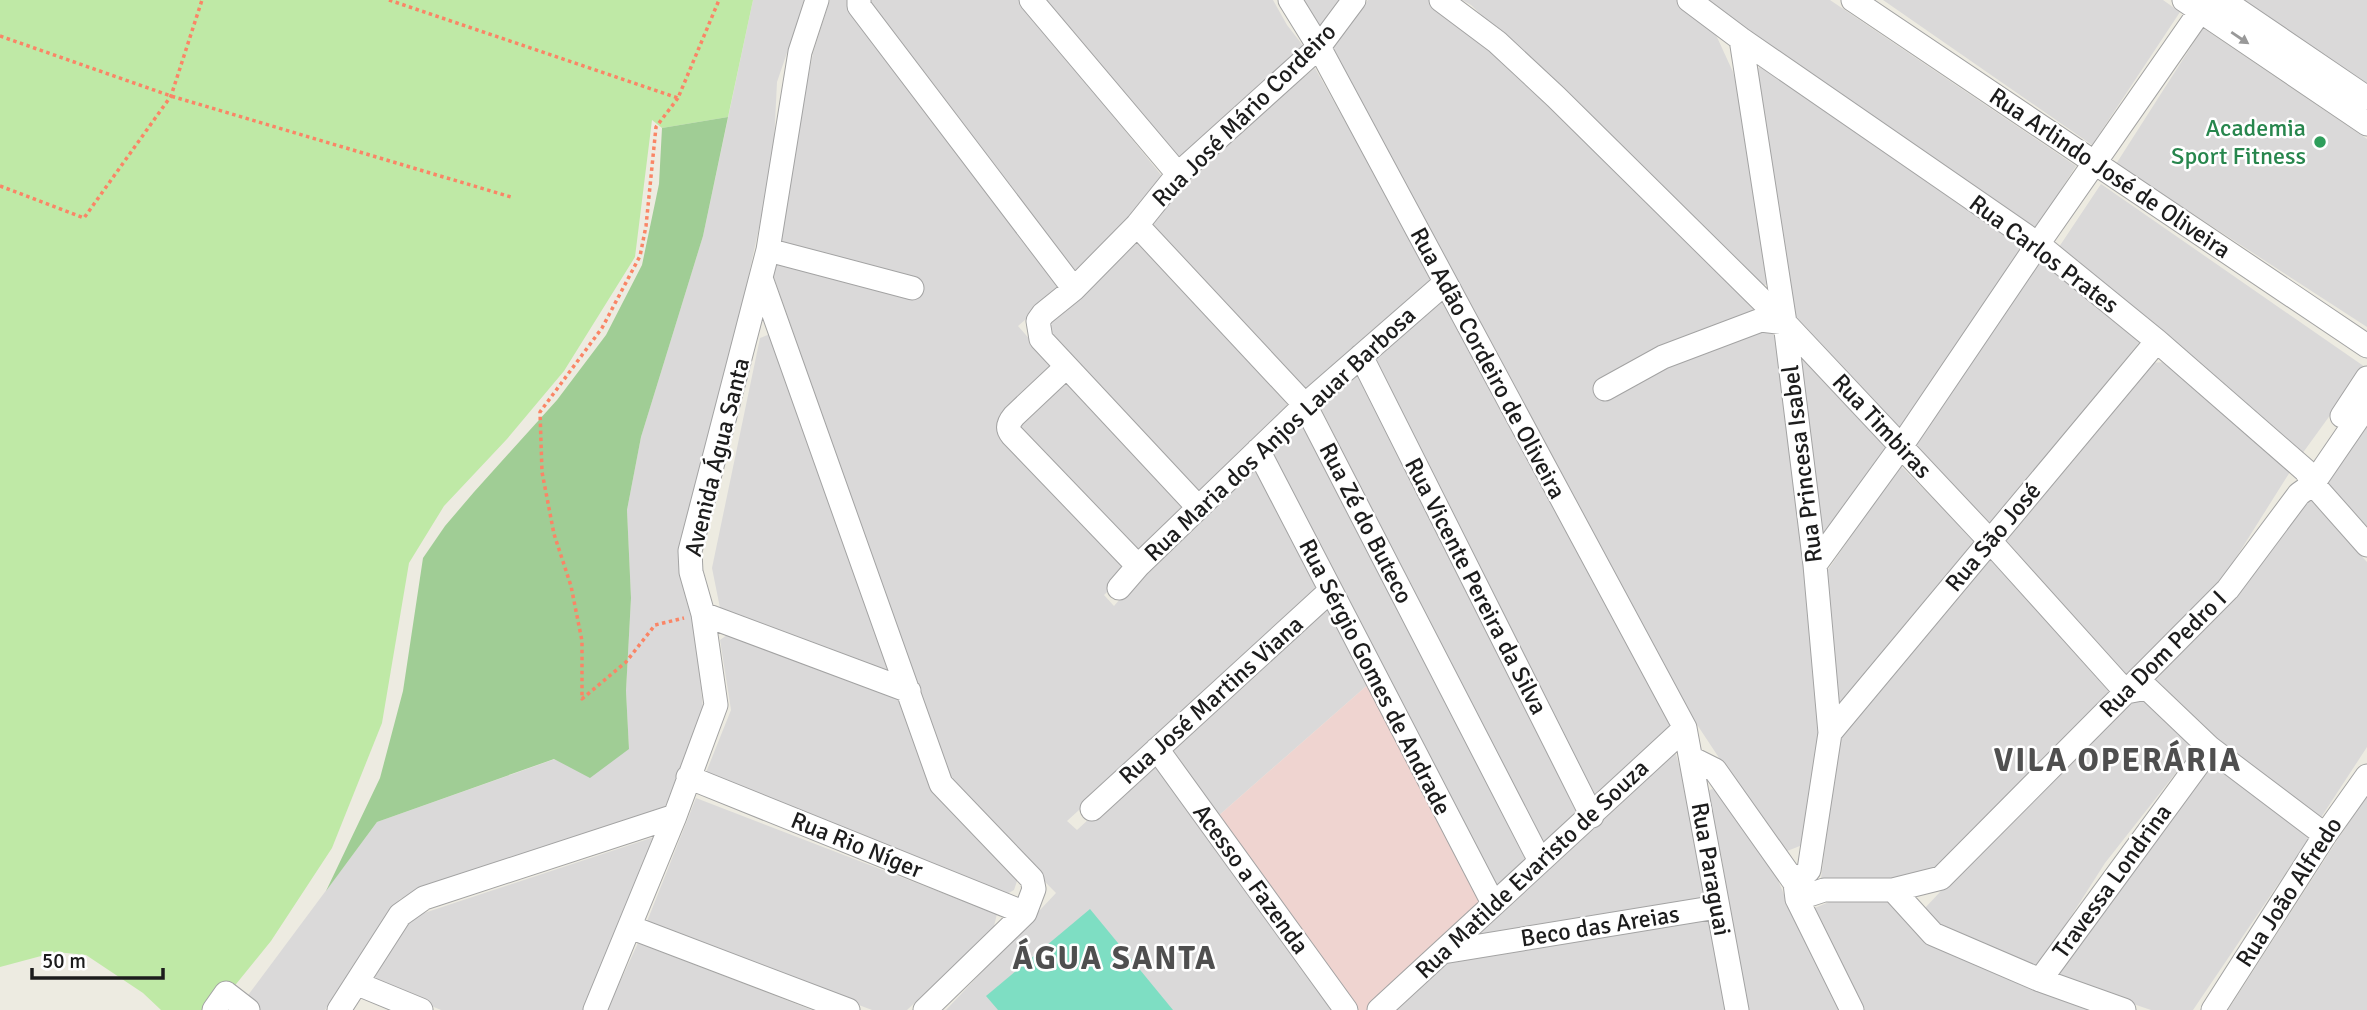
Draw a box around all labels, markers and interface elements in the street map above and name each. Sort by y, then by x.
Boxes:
street label: Rua José Mário Cordeiro [1146,17,1342,213]
one-way arrow [2231,31,2249,45]
street label: Rua Arlindo José de Oliveira [1983,81,2237,265]
place label: Academia Sport Fitness [2171,113,2306,171]
marker: Academia Sport Fitness [2312,134,2328,150]
street label: Rua Carlos Prates [1963,188,2125,320]
street label: Rua Adão Cordeiro de Oliveira [1404,222,1572,504]
street label: Rua Maria dos Anjos Lauar Barbosa [1138,300,1422,568]
street label: Avenida Água Santa [678,355,756,559]
street label: Rua Princesa Isabel [1775,363,1829,565]
street label: Rua Timbiras [1826,367,1938,485]
street label: Rua Zé do Buteco [1313,438,1419,608]
street label: Rua Vicente Pereira da Silva [1398,453,1554,719]
street label: Rua São José [1939,476,2047,598]
street label: Rua Sérgio Gomes de Andrade [1292,534,1458,820]
street label: Rua Dom Pedro I [2093,584,2233,724]
street label: Rua José Martins Viana [1112,609,1310,791]
district label: VILA OPERÁRIA [1994,739,2242,780]
street label: Rua Matilde Evaristo de Souza [1409,753,1655,985]
street label: Acesso a Fazenda [1187,798,1315,960]
street label: Travessa Londrina [2046,798,2178,964]
street label: Rua Paraguai [1685,800,1737,938]
street label: Rua Rio Níger [787,805,927,885]
street label: Rua João Alfredo [2229,811,2349,973]
street label: Beco das Areias [1518,899,1682,953]
scale bar [32,936,163,980]
district label: ÁGUA SANTA [1013,937,1217,978]
text: 50 m [42,948,86,974]

